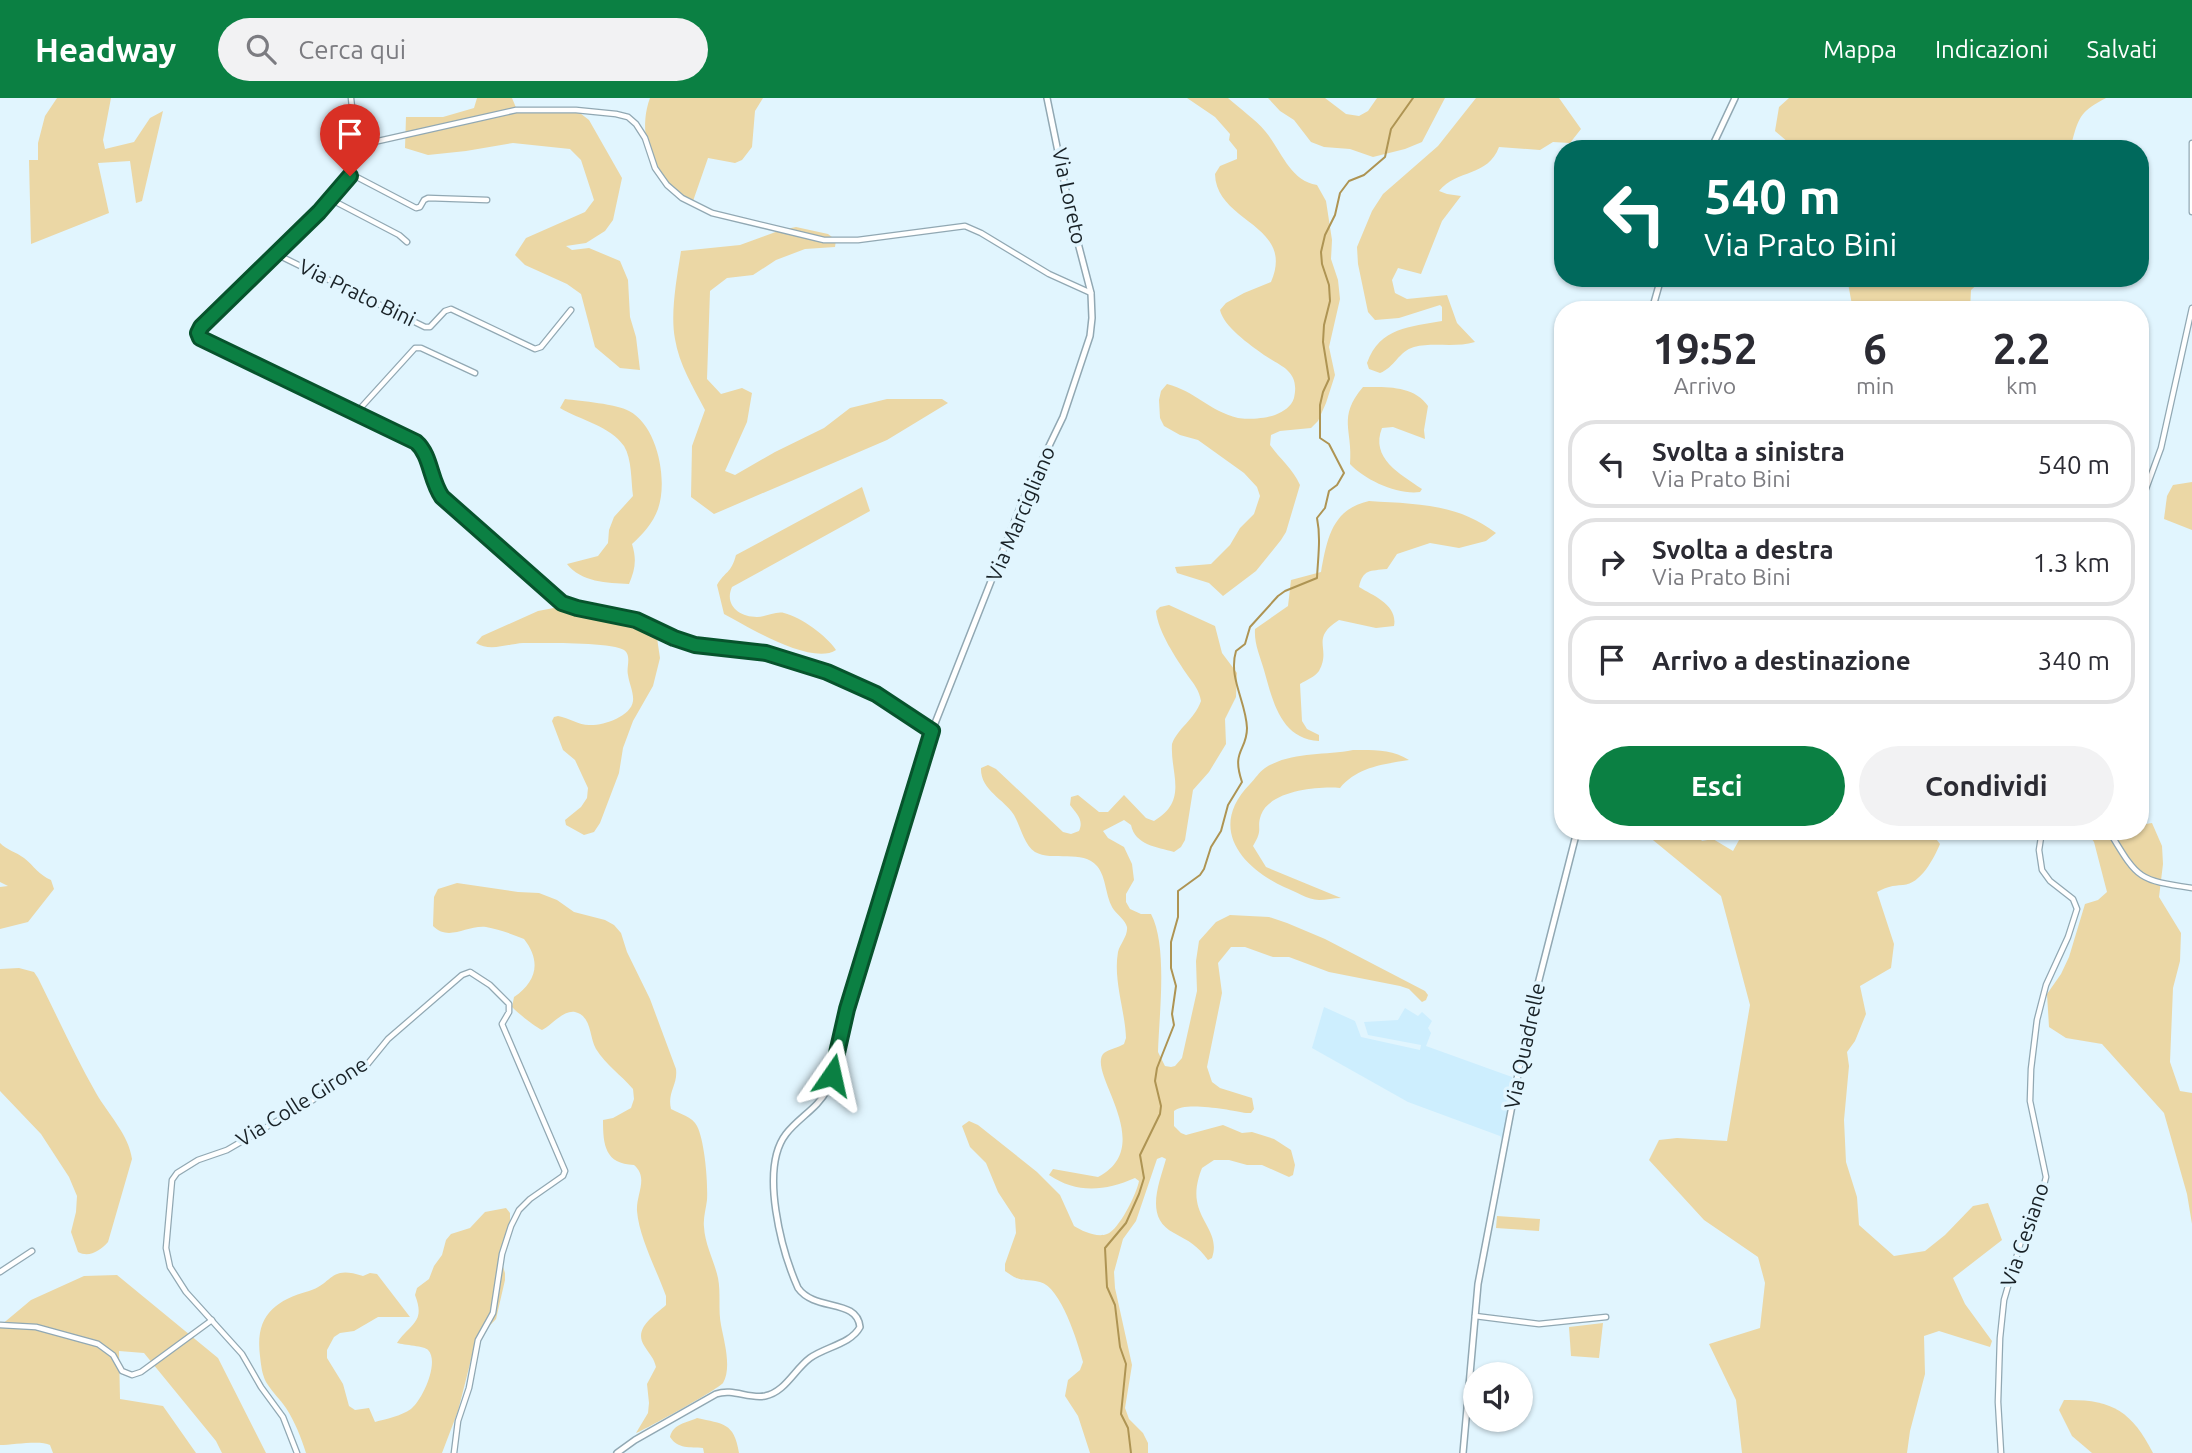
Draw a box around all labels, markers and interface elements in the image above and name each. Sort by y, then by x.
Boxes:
search box [218,18,708,81]
icon: search [242,30,280,68]
text: Headway [35,31,176,68]
text: Cerca qui [298,35,406,64]
text: Mappa [1823,36,1897,63]
text: Indicazioni [1935,36,2049,63]
text: Salvati [2087,36,2157,63]
pin [320,104,380,176]
icon: arrive [331,115,369,153]
street label: Via Loreto [1048,146,1092,246]
icon: left [1589,168,1680,259]
text: 540 m [1704,168,1841,223]
text: Via Prato Bini [1704,226,1897,262]
street label: Via Prato Bini [295,254,420,331]
text: 19:52 [1652,325,1757,372]
text: 6 [1863,325,1887,372]
text: 2.2 [1993,325,2051,372]
text: Arrivo [1674,373,1736,398]
text: min [1856,373,1894,398]
text: km [2006,373,2037,398]
text: Svolta a sinistra [1652,437,1845,466]
street label: Via Marcigliano [981,443,1059,585]
icon: left [1593,445,1631,483]
text: 540 m [2038,450,2110,479]
text: Via Prato Bini [1652,466,1791,491]
text: Svolta a destra [1652,535,1834,564]
icon: right [1593,543,1631,581]
text: 1.3 km [2033,548,2110,577]
text: Via Prato Bini [1652,564,1791,589]
icon: arrive [1593,641,1631,679]
text: Arrivo a destinazione [1652,646,1911,675]
text: 340 m [2038,646,2110,675]
button: Esci [1589,746,1845,826]
button: Condividi [1859,746,2114,826]
street label: Via Quadrelle [1499,981,1549,1111]
position arrow [795,1038,869,1112]
street label: Via Colle Girone [231,1051,371,1151]
street label: Via Cesiano [1995,1179,2053,1290]
map controls [1463,1362,1533,1432]
button: sound [1463,1362,1533,1432]

